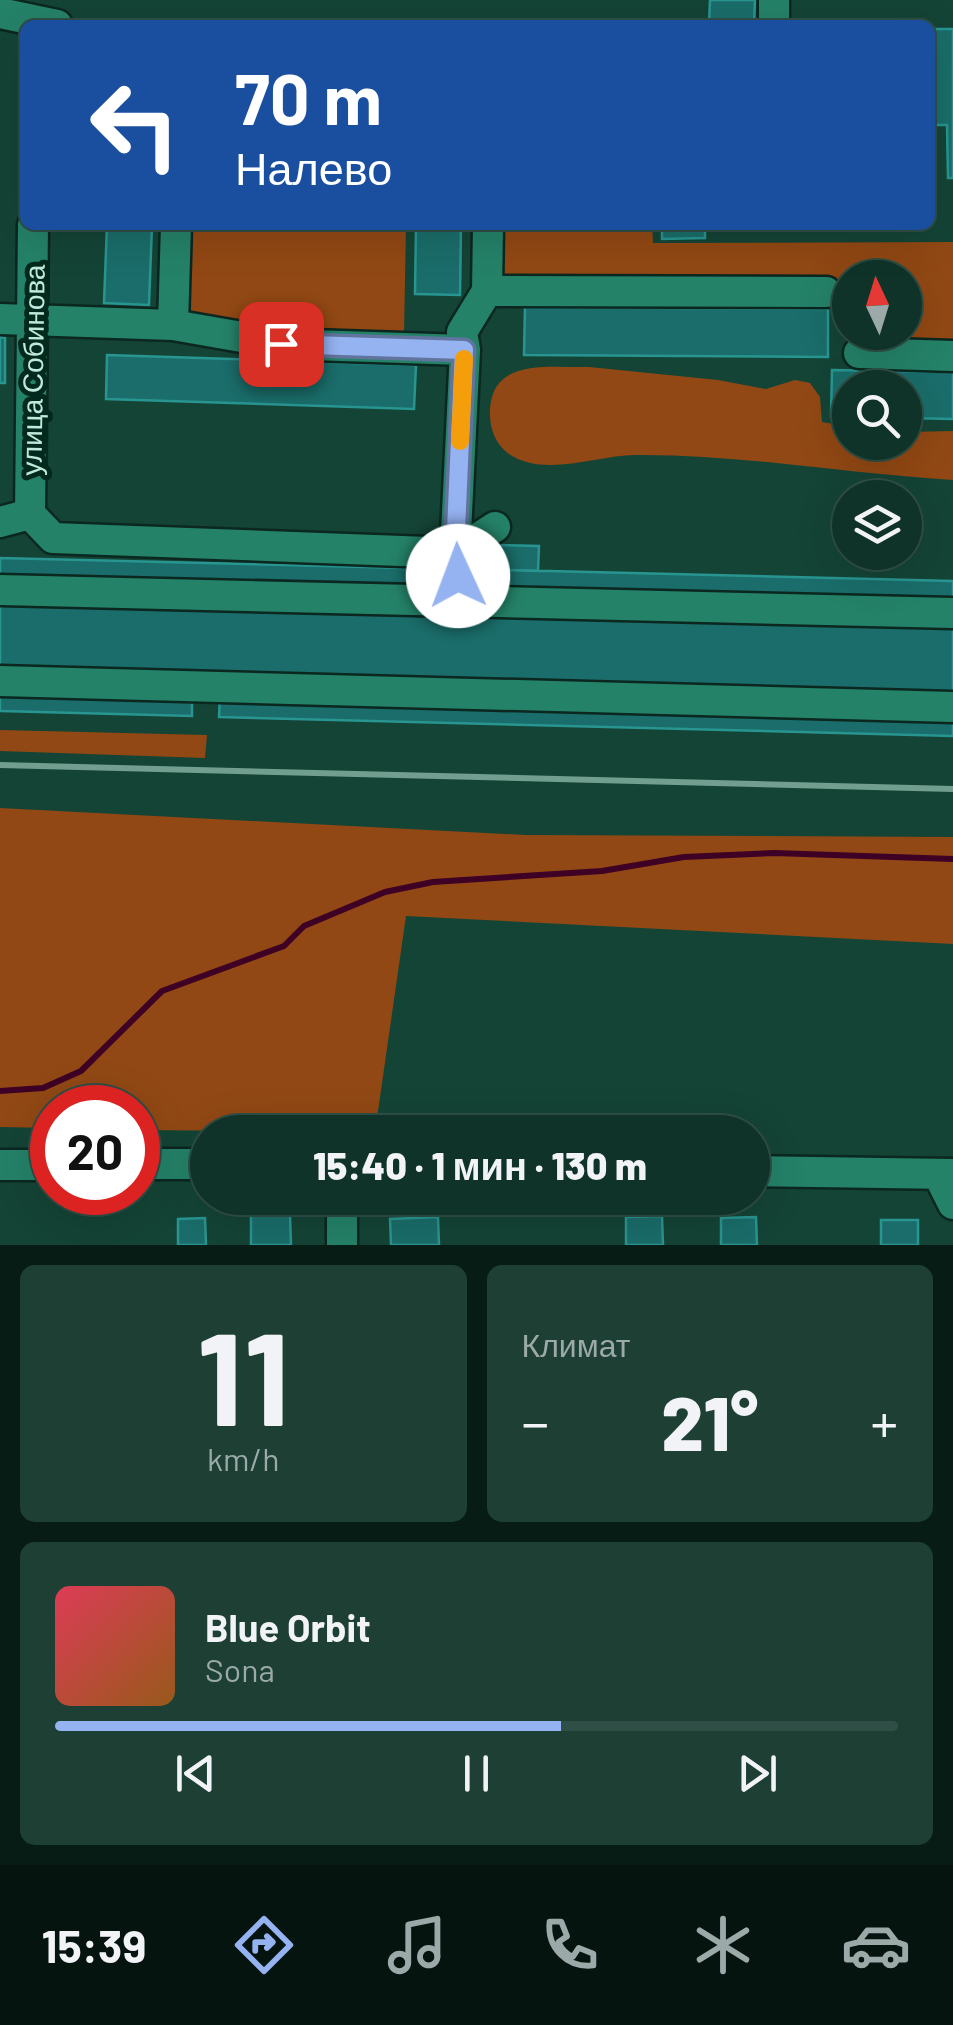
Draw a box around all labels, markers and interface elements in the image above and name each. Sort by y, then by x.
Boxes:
text: 70 m [235,55,382,139]
icon: left [70,60,200,190]
text: Налево [235,140,392,194]
north arrow [832,260,922,350]
map controls [832,260,922,570]
street label: улица Собинова [13,264,51,476]
pin [239,302,324,387]
icon: arrive [254,317,309,372]
button: search [832,370,922,460]
button: layers [832,480,922,570]
position arrow [406,524,510,628]
speed limit sign: 20 [30,1085,160,1215]
text: 15:40 · 1 мин · 130 m [313,1142,647,1188]
text: 11 [197,1296,290,1452]
text: Климат [522,1325,630,1363]
text: 21° [661,1376,758,1466]
text: − [522,1388,549,1454]
text: + [870,1388,898,1454]
text: km/h [207,1439,279,1477]
text: Blue Orbit [205,1604,371,1650]
text: Sona [205,1650,275,1688]
icon: previous [168,1746,223,1801]
icon: pause [449,1746,504,1801]
icon: next [730,1746,785,1801]
icon: directions [229,1910,299,1980]
icon: music [382,1910,452,1980]
icon: phone [535,1910,605,1980]
icon: climate [688,1910,758,1980]
icon: car [841,1910,911,1980]
text: 15:39 [42,1918,146,1972]

